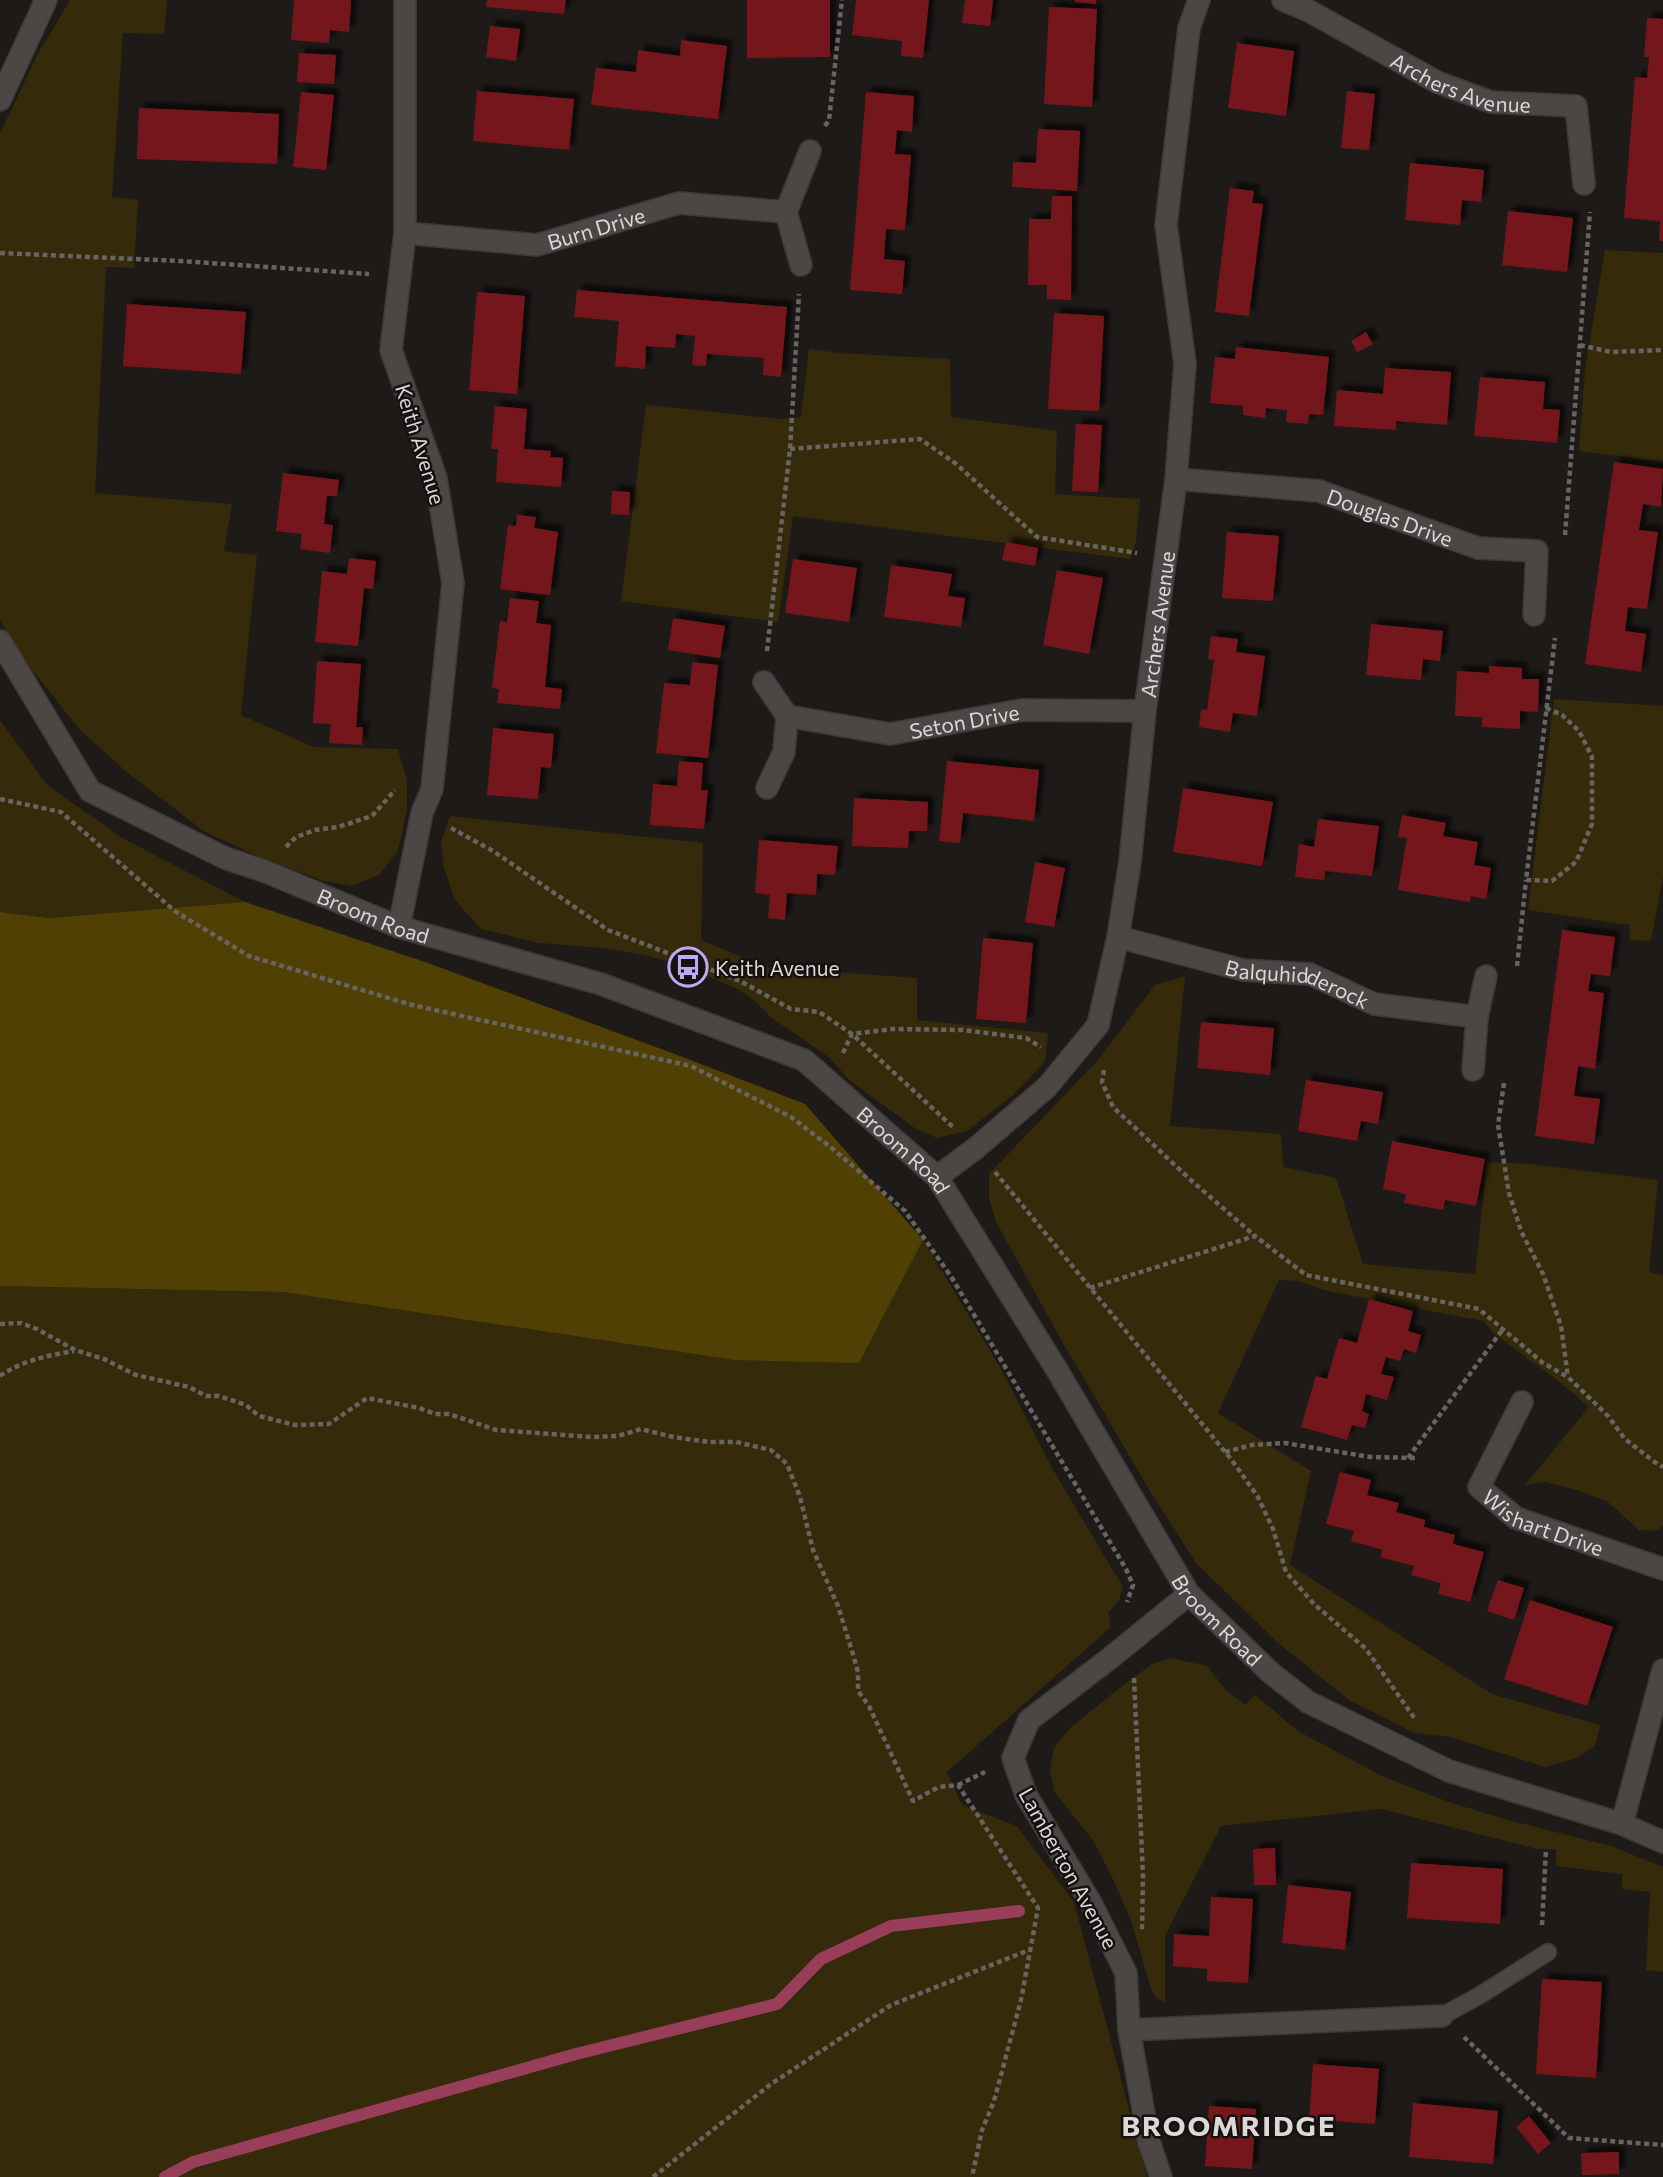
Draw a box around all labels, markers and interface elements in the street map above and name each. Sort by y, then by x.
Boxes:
street label: Archers Avenue [1387,47,1531,116]
street label: Burn Drive [544,201,648,254]
street label: Keith Avenue [391,381,451,507]
street label: Douglas Drive [1324,482,1456,550]
street label: Archers Avenue [1134,549,1179,699]
street label: Seton Drive [907,698,1021,743]
street label: Broom Road [314,882,432,947]
bus stop icon: Keith Avenue [667,946,709,988]
street label: Balquhidderock [1223,953,1373,1013]
place label: Keith Avenue [715,955,840,980]
street label: Broom Road [852,1100,956,1198]
street label: Wishart Drive [1478,1483,1607,1560]
street label: Broom Road [1168,1570,1268,1670]
street label: Lamberton Avenue [1014,1783,1124,1953]
district label: BROOMRIDGE [1121,2108,1337,2142]

